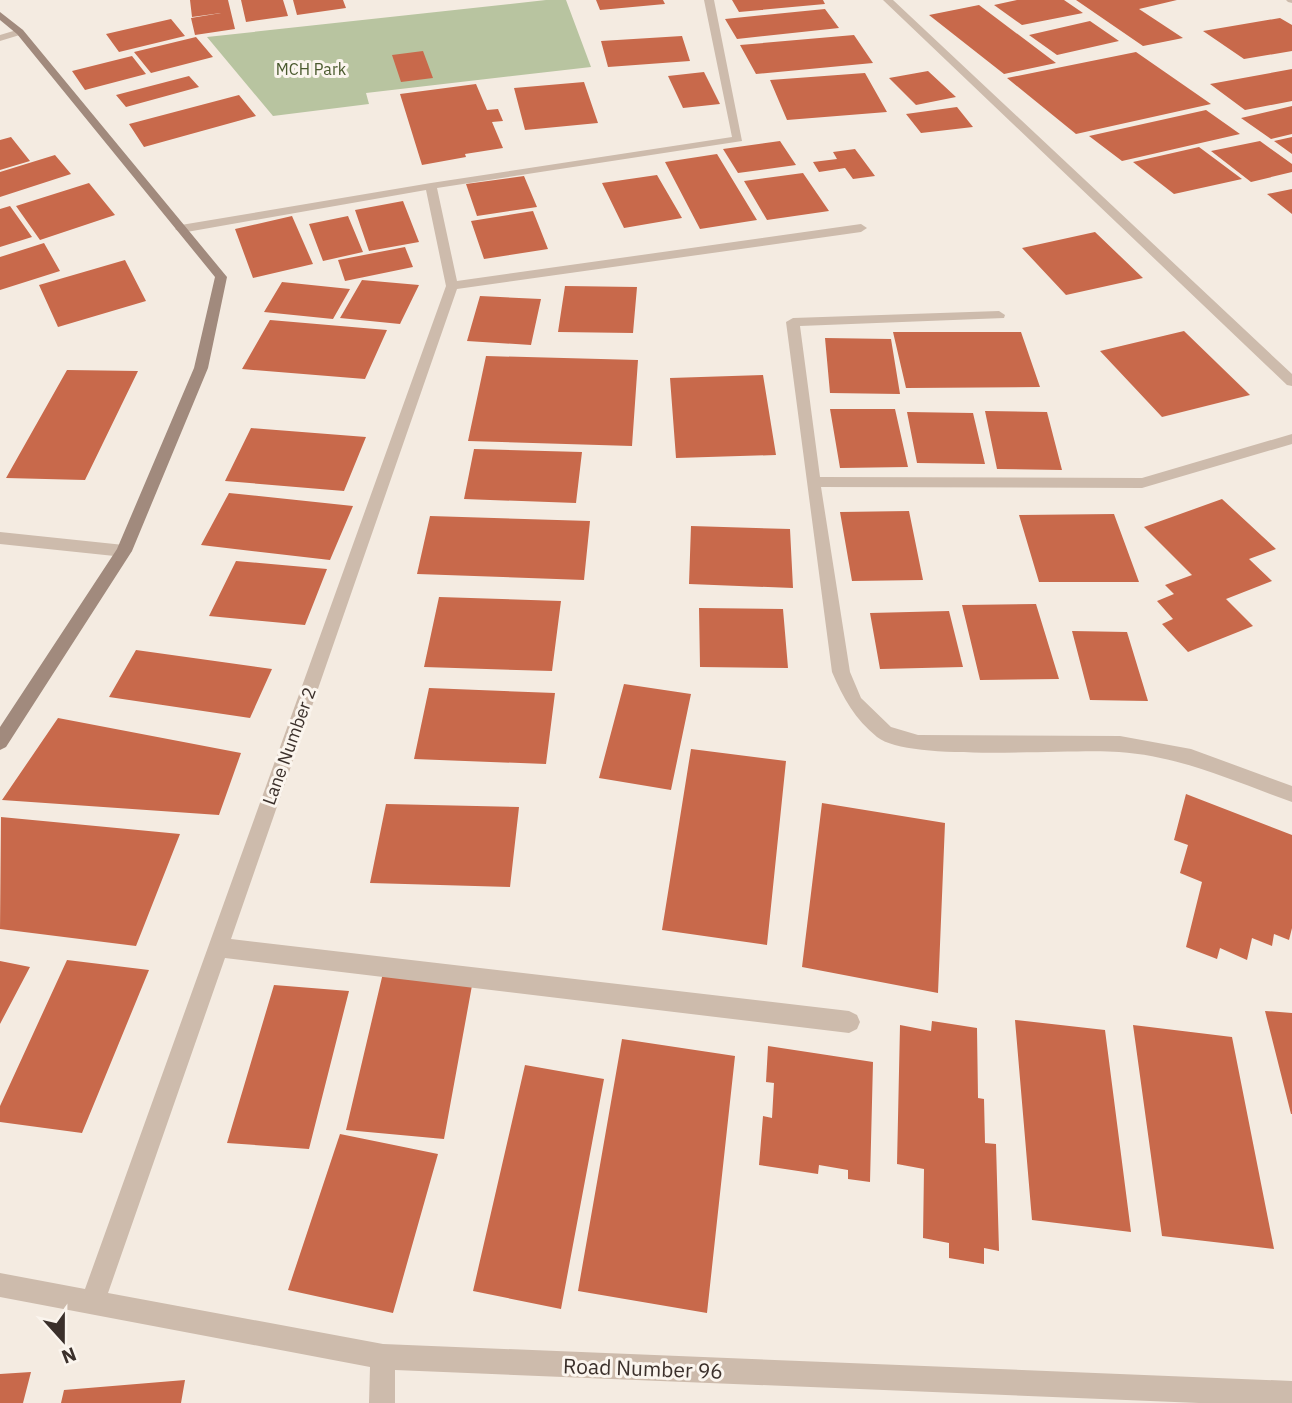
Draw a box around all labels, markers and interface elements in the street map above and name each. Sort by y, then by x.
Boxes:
park label: MCH Park [276,59,347,79]
street label: Lane Number 2 [257,684,321,808]
north arrow [28,1305,98,1375]
text: N [58,1342,80,1370]
street label: Road Number 96 [563,1351,723,1385]

